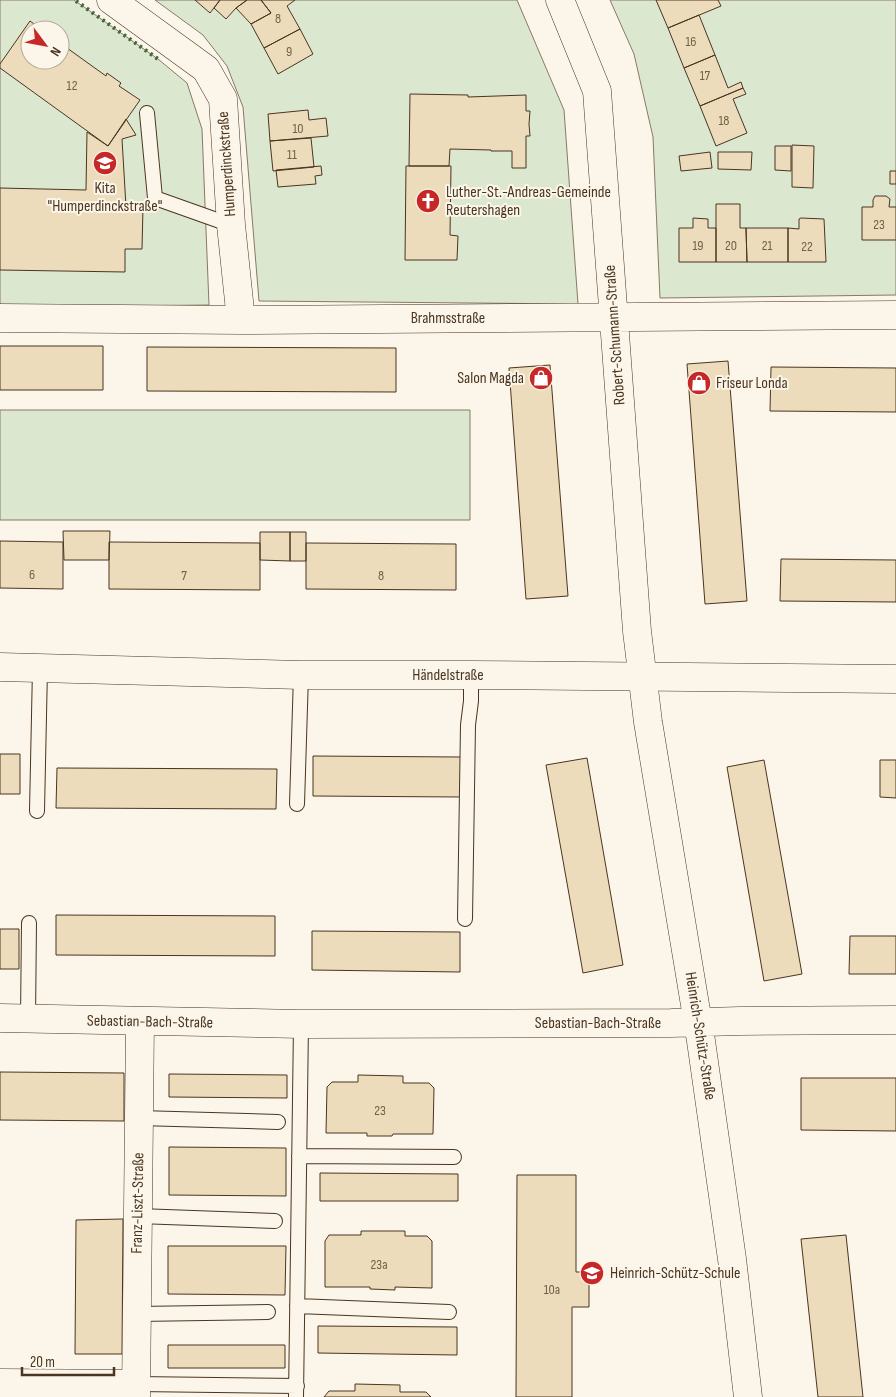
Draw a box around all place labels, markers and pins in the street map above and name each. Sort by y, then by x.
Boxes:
school or university icon: Kita "Humperdinckstraße" [92,150,118,176]
place label: Kita "Humperdinckstraße" [48,179,162,216]
place label: Luther-St.-Andreas-Gemeinde Reutershagen [446,183,611,220]
church icon: Luther-St.-Andreas-Gemeinde Reutershagen [415,188,441,214]
shop icon: Salon Magda [528,365,554,391]
place label: Salon Magda [457,369,524,388]
shop icon: Friseur Londa [686,370,712,396]
place label: Friseur Londa [716,374,788,393]
school or university icon: Heinrich-Schütz-Schule [579,1260,605,1286]
place label: Heinrich-Schütz-Schule [610,1264,740,1283]

